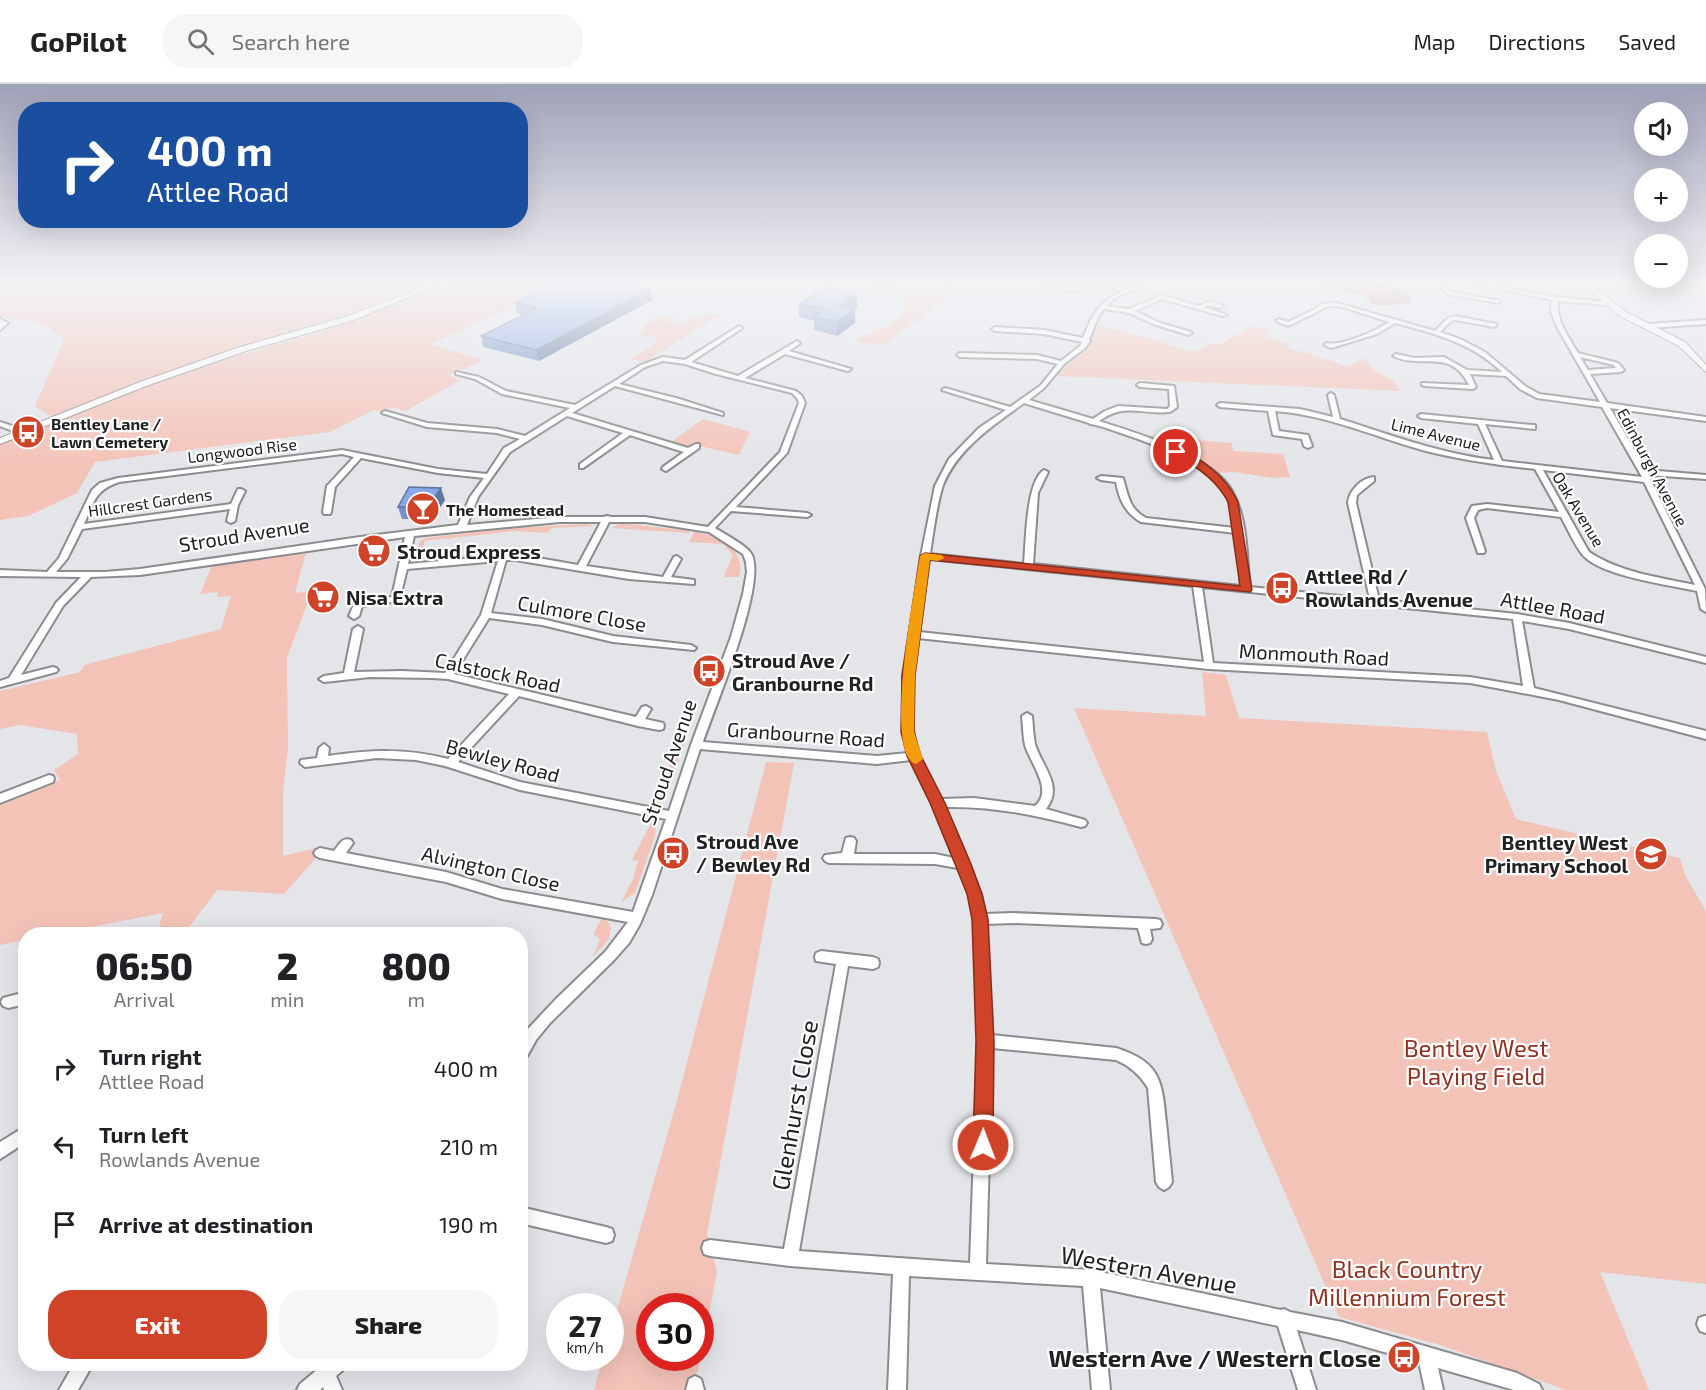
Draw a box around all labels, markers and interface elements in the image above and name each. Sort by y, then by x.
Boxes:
search box [163,14,583,68]
text: GoPilot [30,24,127,58]
icon: search [184,25,217,58]
text: Search here [232,28,350,54]
text: Map [1413,29,1456,54]
text: Directions [1489,29,1585,54]
text: Saved [1618,29,1676,54]
map controls [1634,102,1688,288]
button: sound [1634,102,1688,156]
text: 400 m [147,124,273,174]
icon: right [48,126,126,204]
button: + [1634,168,1688,222]
text: Attlee Road [147,175,289,207]
button: − [1634,234,1688,288]
street label: Edinburgh Avenue [1614,405,1692,529]
bus stop icon: Bentley Lane / Lawn Cemetery [10,414,46,450]
place label: Bentley Lane / Lawn Cemetery [51,414,168,452]
street label: Lime Avenue [1389,414,1483,454]
pin [1150,426,1201,477]
street label: Longwood Rise [186,434,298,466]
icon: arrive [1159,435,1192,468]
street label: Oak Avenue [1549,468,1609,550]
street label: Hillcrest Gardens [87,484,213,520]
bar icon: The Homestead [405,491,441,527]
place label: The Homestead [446,500,564,519]
street label: Stroud Avenue [177,512,311,556]
supermarket icon: Stroud Express [356,533,392,569]
place label: Stroud Express [397,539,541,563]
place label: Attlee Rd / Rowlands Avenue [1305,564,1473,611]
bus stop icon: Attlee Rd / Rowlands Avenue [1264,570,1300,606]
supermarket icon: Nisa Extra [305,579,341,615]
place label: Nisa Extra [346,585,443,609]
street label: Attlee Road [1499,586,1607,628]
street label: Culmore Close [516,590,648,636]
street label: Monmouth Road [1238,638,1390,670]
street label: Calstock Road [433,647,563,697]
place label: Stroud Ave / Granbourne Rd [732,648,873,695]
bus stop icon: Stroud Ave / Granbourne Rd [691,653,727,689]
street label: Stroud Avenue [635,696,701,828]
street label: Granbourne Road [726,717,886,751]
street label: Bewley Road [443,733,563,787]
place label: Stroud Ave / Bewley Rd [696,829,810,877]
place label: Bentley West Primary School [1485,830,1628,878]
bus stop icon: Stroud Ave / Bewley Rd [655,835,691,871]
school or university icon: Bentley West Primary School [1633,836,1669,872]
street label: Alvington Close [420,840,562,896]
text: 06:50 [95,944,193,987]
text: 2 [277,944,298,987]
text: 800 [382,944,451,987]
text: Arrival [114,987,175,1011]
text: min [270,987,304,1011]
text: m [407,987,425,1011]
street label: Glenhurst Close [765,1018,823,1192]
park label: Bentley West Playing Field [1404,1033,1548,1090]
text: Turn right [99,1043,201,1069]
icon: right [48,1052,81,1085]
text: 400 m [434,1055,498,1081]
text: Attlee Road [99,1069,204,1093]
position arrow [951,1113,1015,1177]
text: Turn left [99,1121,188,1147]
icon: left [48,1130,81,1163]
text: 210 m [439,1133,498,1159]
text: Rowlands Avenue [99,1147,260,1171]
icon: arrive [48,1208,81,1241]
text: Arrive at destination [99,1211,313,1237]
text: 190 m [439,1211,498,1237]
street label: Western Avenue [1059,1239,1239,1299]
park label: Black Country Millennium Forest [1308,1254,1506,1311]
button: Exit [48,1290,267,1359]
button: Share [279,1290,498,1359]
speed limit sign: 30 [636,1293,714,1371]
text: 27 [568,1307,602,1343]
text: km/h [566,1338,604,1356]
bus stop icon: Western Ave / Western Close [1386,1339,1422,1375]
place label: Western Ave / Western Close [1049,1343,1381,1372]

